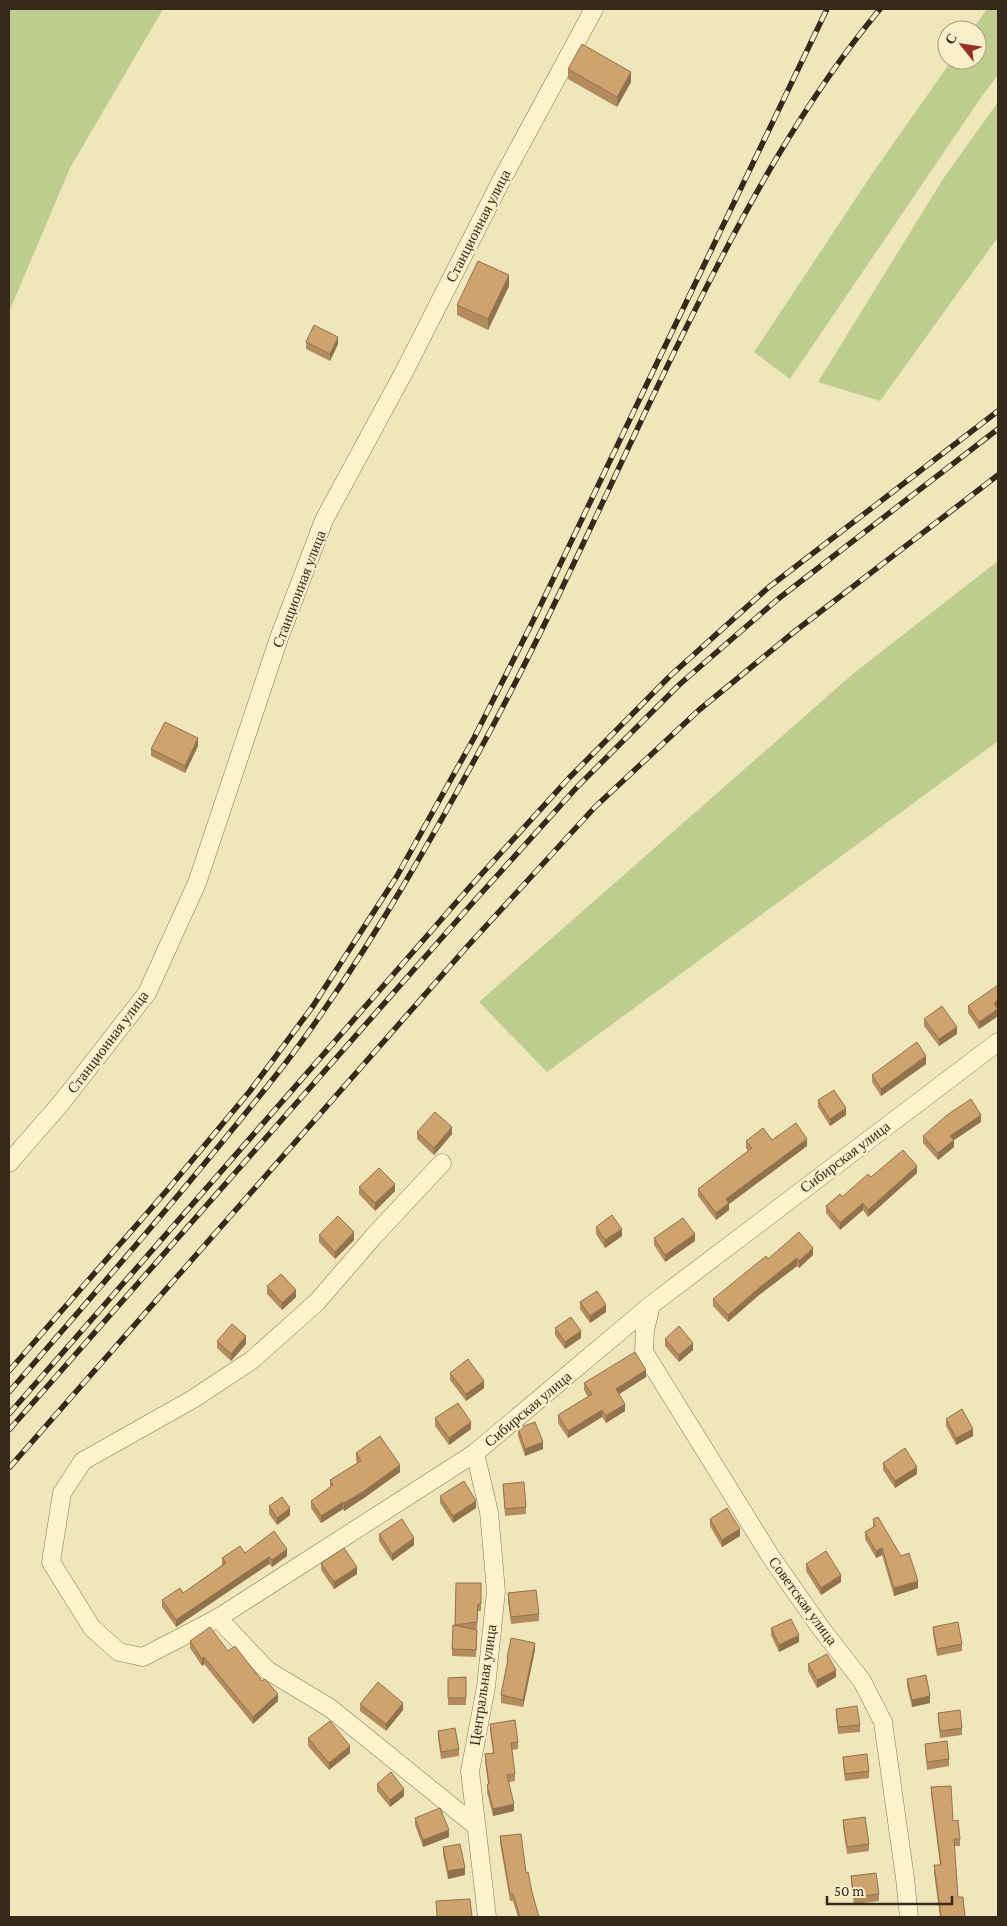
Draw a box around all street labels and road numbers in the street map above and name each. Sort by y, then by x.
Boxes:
street label: Станционная улица [443,167,513,285]
street label: Станционная улица [269,528,329,650]
street label: Станционная улица [64,987,152,1096]
street label: Сибирская улица [797,1118,893,1196]
street label: Сибирская улица [481,1368,575,1450]
street label: Советская улица [766,1554,841,1648]
street label: Центральная улица [467,1623,499,1747]

